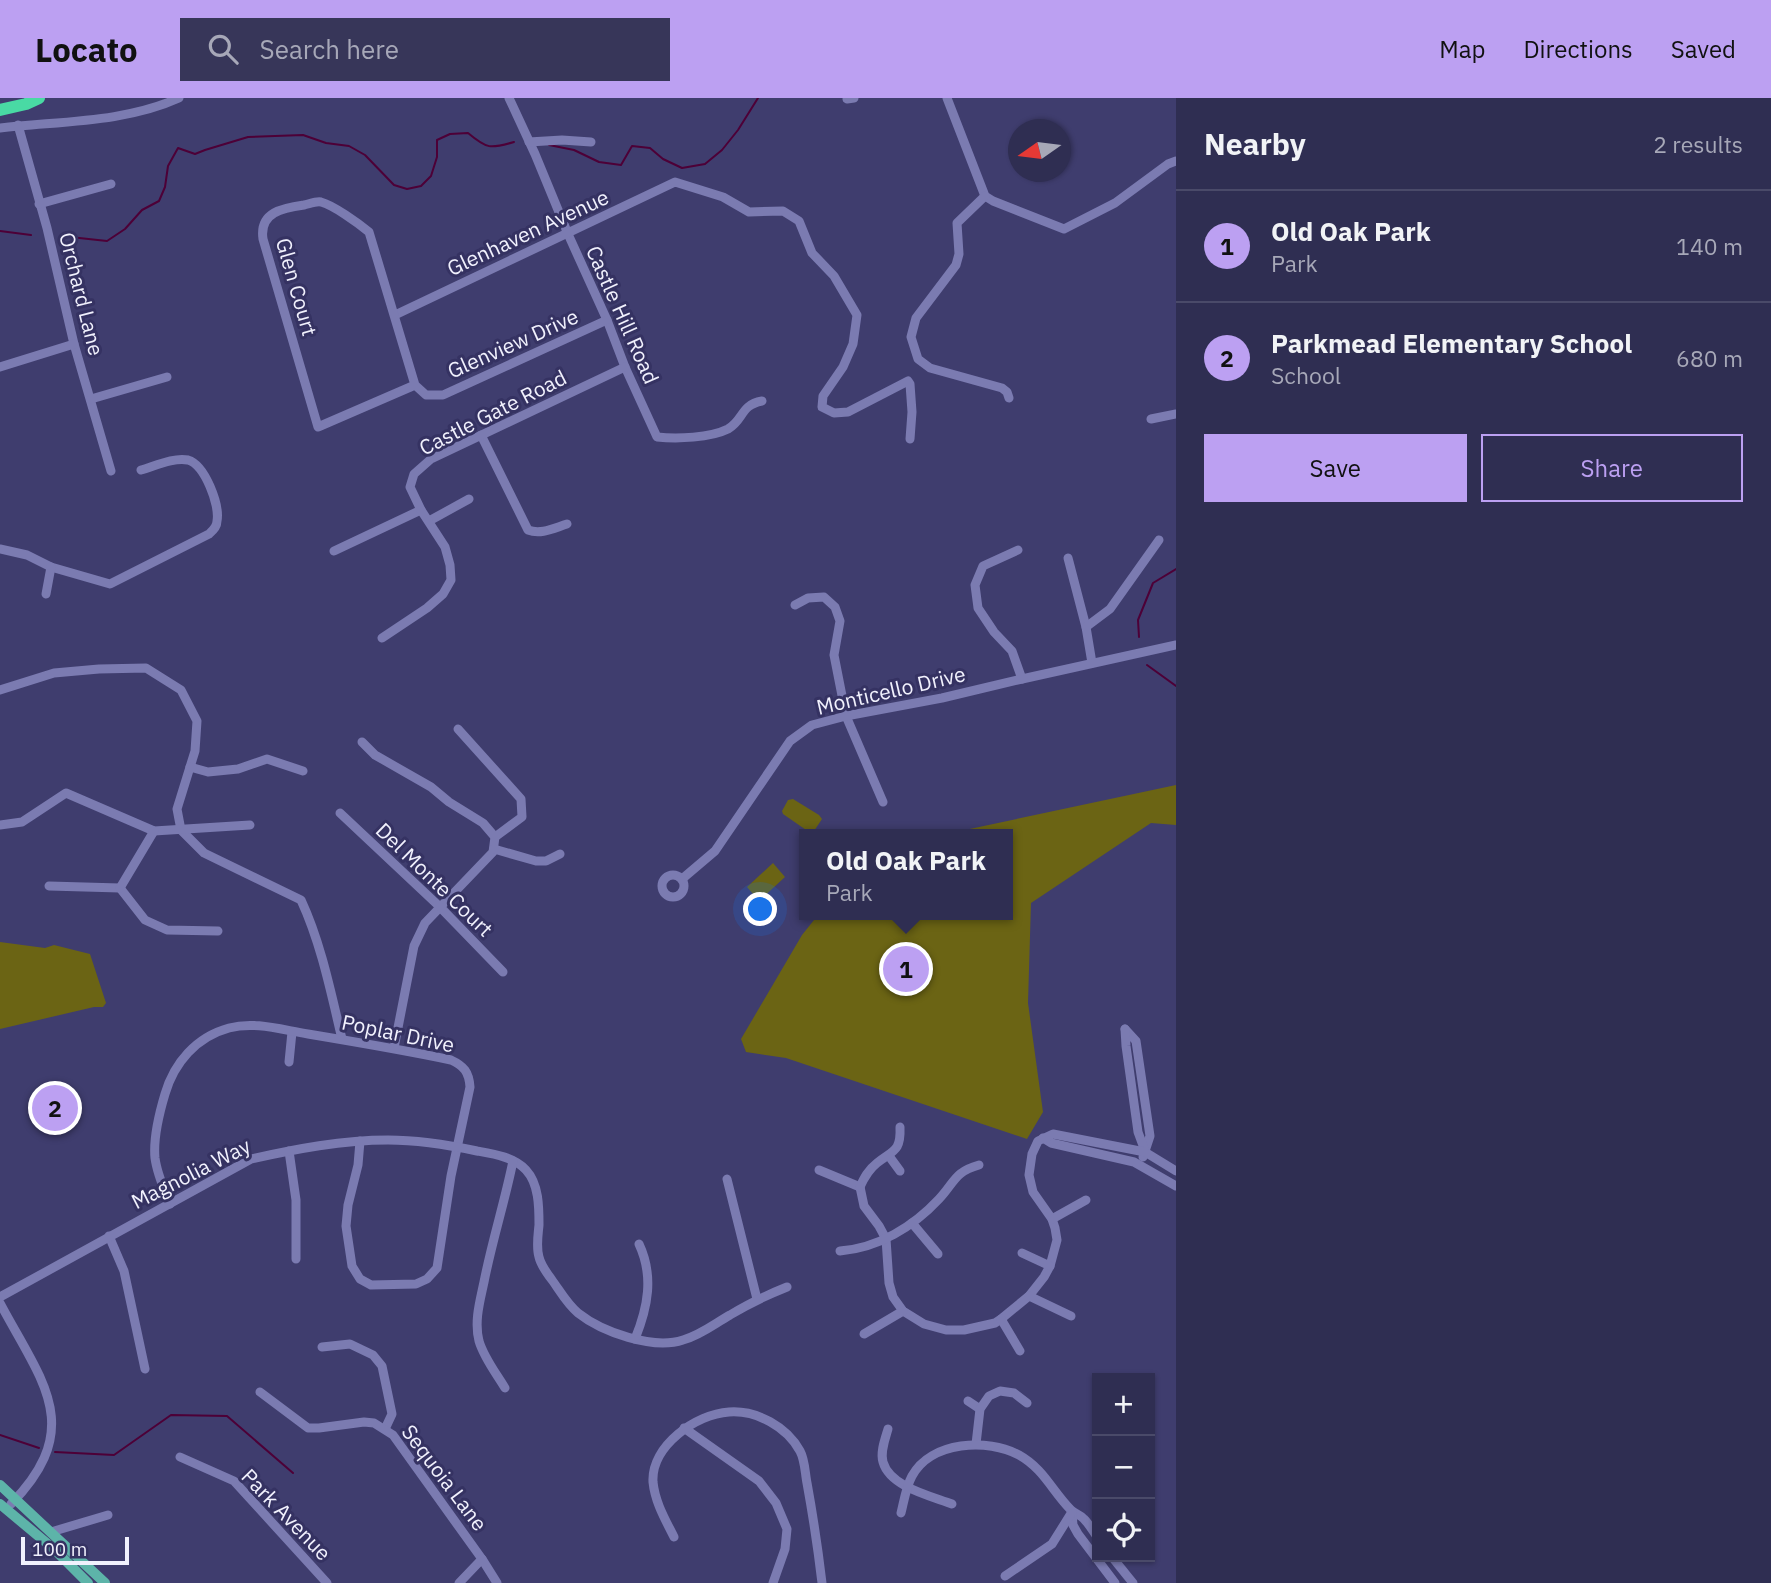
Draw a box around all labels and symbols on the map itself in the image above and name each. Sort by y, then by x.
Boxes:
north arrow [1008,119,1071,182]
street label: Glenhaven Avenue [442,182,613,282]
street label: Orchard Lane [53,229,111,358]
street label: Glen Court [270,235,324,339]
street label: Castle Hill Road [580,241,666,388]
street label: Glenview Drive [443,302,582,384]
street label: Castle Gate Road [414,363,571,461]
street label: Monticello Drive [814,659,968,721]
street label: Del Monte Court [370,816,499,942]
your location [743,892,777,926]
pin: 1 [883,943,929,995]
street label: Poplar Drive [339,1007,457,1059]
pin: 2 [32,1082,78,1134]
street label: Magnolia Way [126,1131,255,1215]
street label: Sequoia Lane [396,1419,494,1536]
street label: Park Avenue [236,1462,338,1566]
scale bar [21,1534,130,1566]

